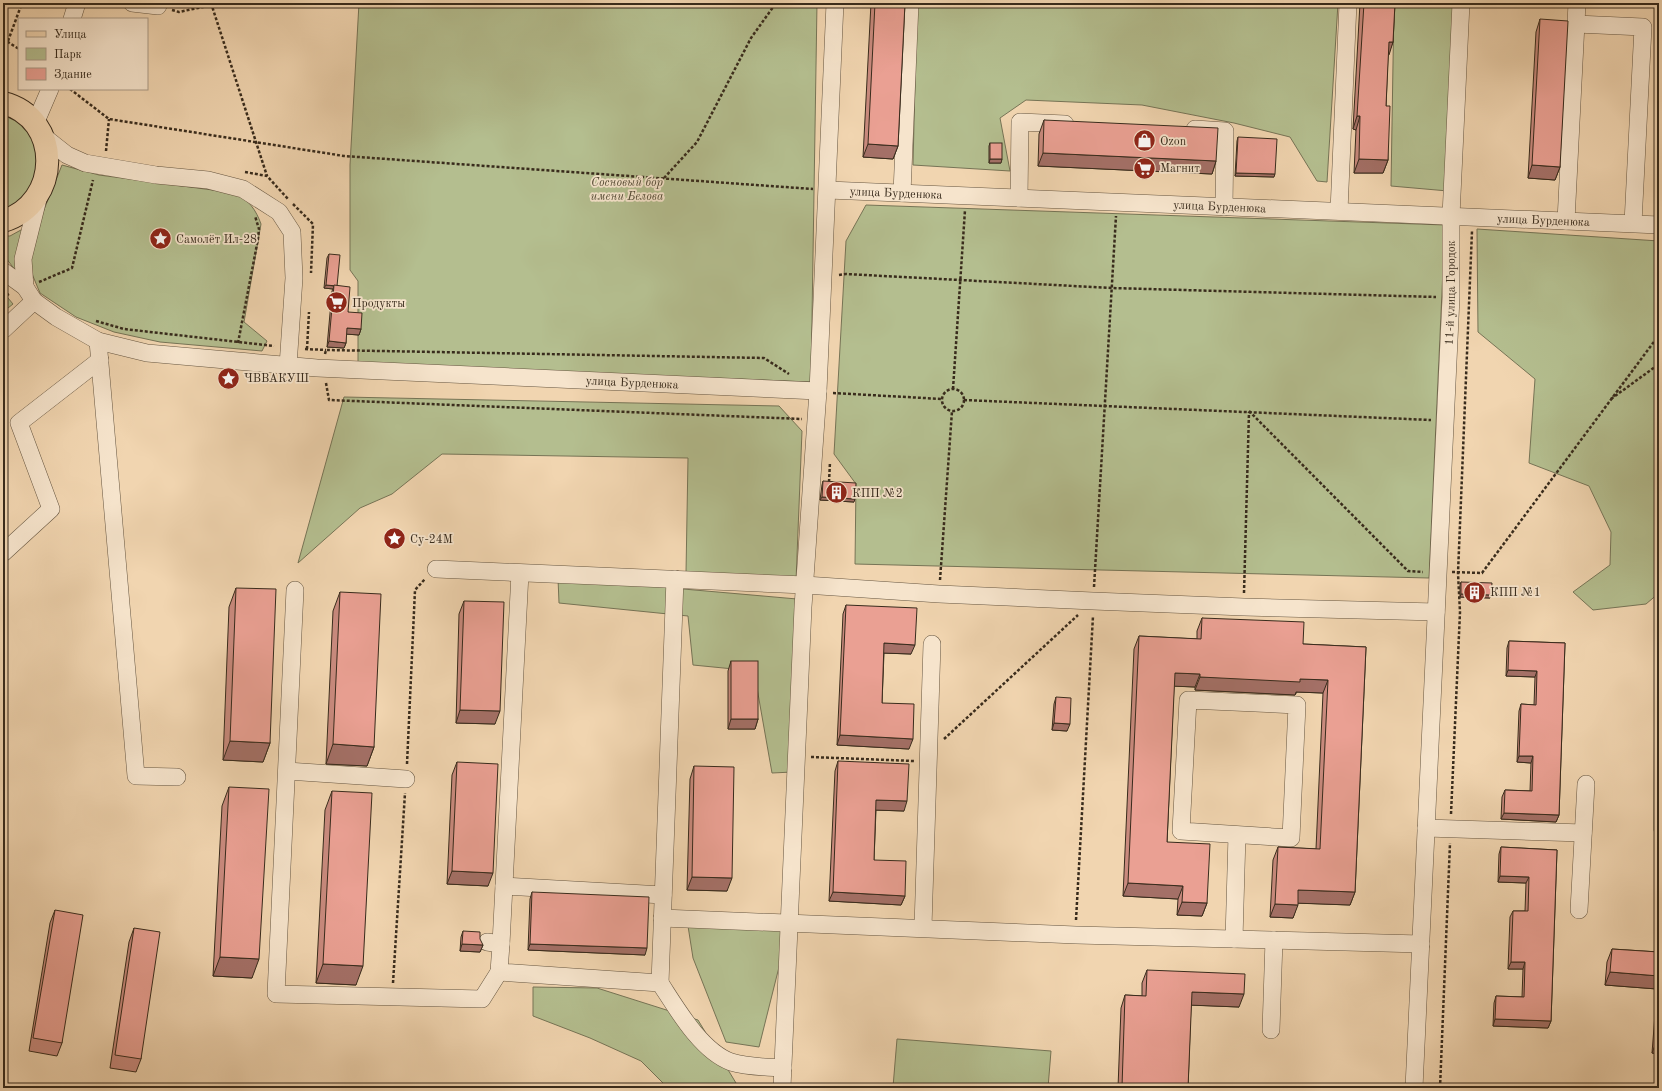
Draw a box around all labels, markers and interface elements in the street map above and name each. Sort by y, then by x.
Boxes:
legend [18,18,148,90]
text: Улица [54,29,87,41]
text: Парк [54,49,82,61]
text: Здание [54,69,92,81]
shop icon: Ozon [1132,128,1158,154]
place label: Ozon [1160,136,1187,148]
supermarket icon: Магнит [1131,155,1157,181]
place label: Магнит [1160,163,1200,175]
park label: Сосновый бор имени Белова [591,176,664,203]
street label: улица Бурденюка [849,186,943,202]
street label: улица Бурденюка [1173,200,1266,215]
street label: улица Бурденюка [1497,213,1590,229]
place icon: Самолёт Ил-28 [147,226,173,252]
place label: Самолёт Ил-28 [176,234,257,246]
street label: 11-й улица Городок [1444,240,1458,346]
supermarket icon: Продукты [324,290,350,316]
place label: Продукты [352,298,405,310]
place icon: ЧВВАКУШ [215,365,241,391]
place label: ЧВВАКУШ [244,373,309,385]
street label: улица Бурденюка [585,375,679,392]
building icon: КПП №2 [823,480,849,506]
place label: КПП №2 [852,488,903,500]
place icon: Су-24М [382,526,408,552]
place label: Су-24М [410,534,453,546]
building icon: КПП №1 [1462,579,1488,605]
place label: КПП №1 [1490,587,1541,599]

